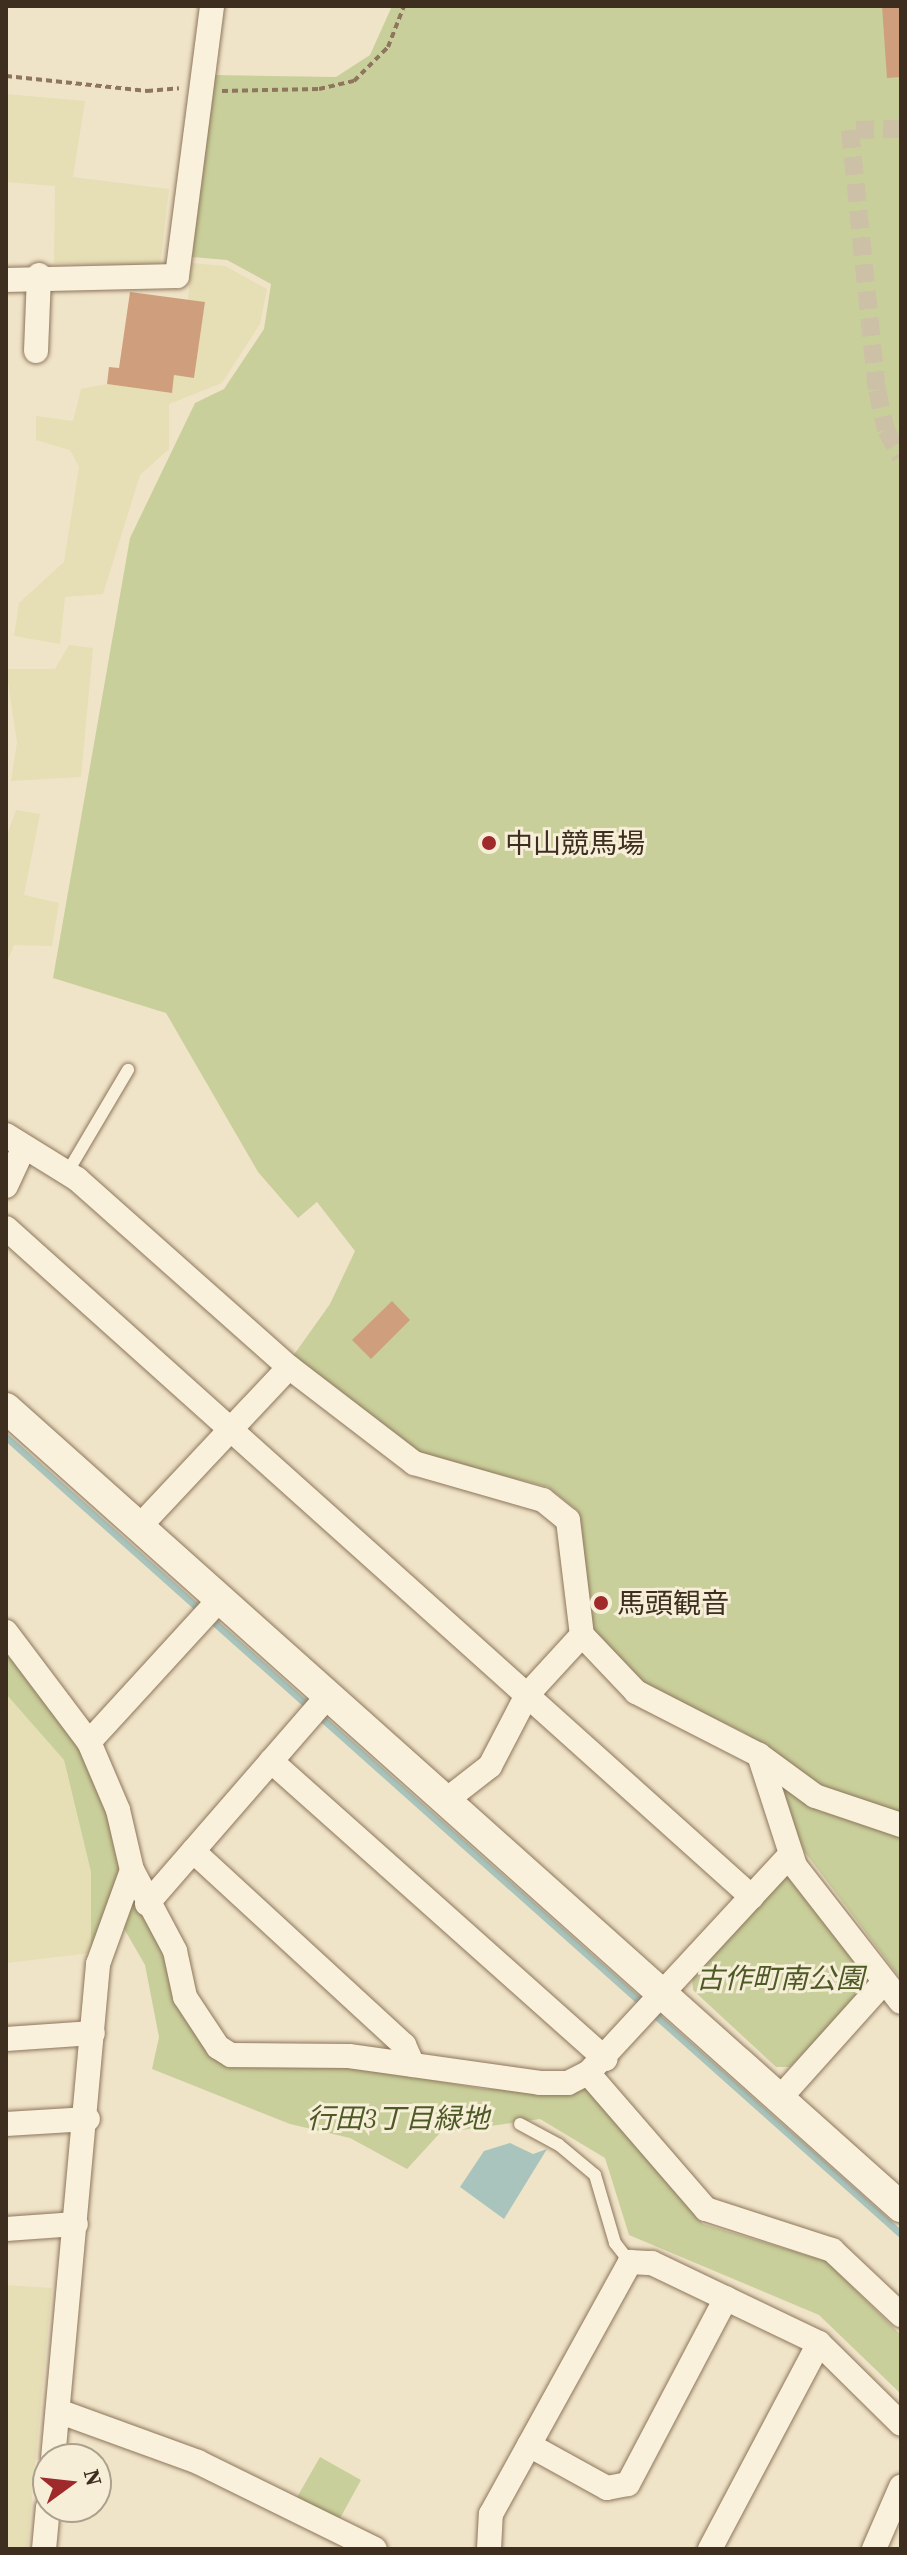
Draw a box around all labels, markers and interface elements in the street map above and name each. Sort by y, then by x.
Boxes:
place label: 中山競馬場 [505,826,645,860]
marker: 中山競馬場 [480,834,498,852]
place label: 馬頭観音 [617,1586,729,1620]
marker: 馬頭観音 [592,1594,610,1612]
park label: 古作町南公園 [696,1961,864,1995]
park label: 行田3丁目緑地 [307,2101,489,2135]
north arrow [32,2443,112,2523]
text: N [77,2466,110,2489]

